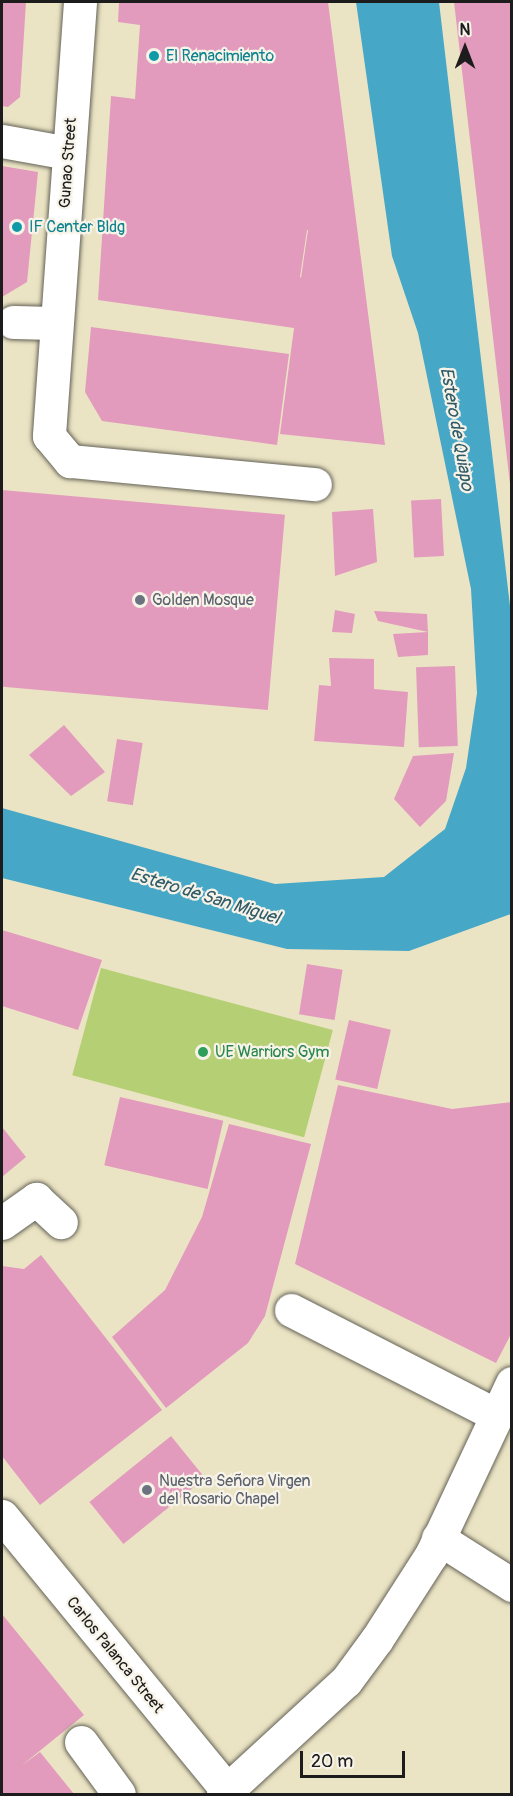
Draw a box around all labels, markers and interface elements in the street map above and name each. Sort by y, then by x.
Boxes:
north arrow [435,18,495,78]
text: N [460,20,470,40]
place label: El Renacimiento [166,46,274,66]
marker: El Renacimiento [147,49,161,63]
street label: Gunao Street [55,117,81,209]
place label: IF Center Bldg [29,217,125,237]
marker: IF Center Bldg [10,220,24,234]
water label: Estero de Quiapo [435,366,477,492]
place label: Golden Mosque [152,590,254,610]
marker: Golden Mosque [133,593,147,607]
water label: Estero de San Miguel [128,864,282,930]
place label: UE Warriors Gym [215,1042,329,1062]
marker: UE Warriors Gym [196,1045,210,1059]
place label: Nuestra Señora Virgen del Rosario Chapel [159,1471,310,1509]
marker: Nuestra Señora Virgen del Rosario Chapel [140,1483,154,1497]
street label: Carlos Palanca Street [62,1593,168,1717]
scale bar [303,1739,408,1777]
text: 20 m [311,1750,353,1773]

